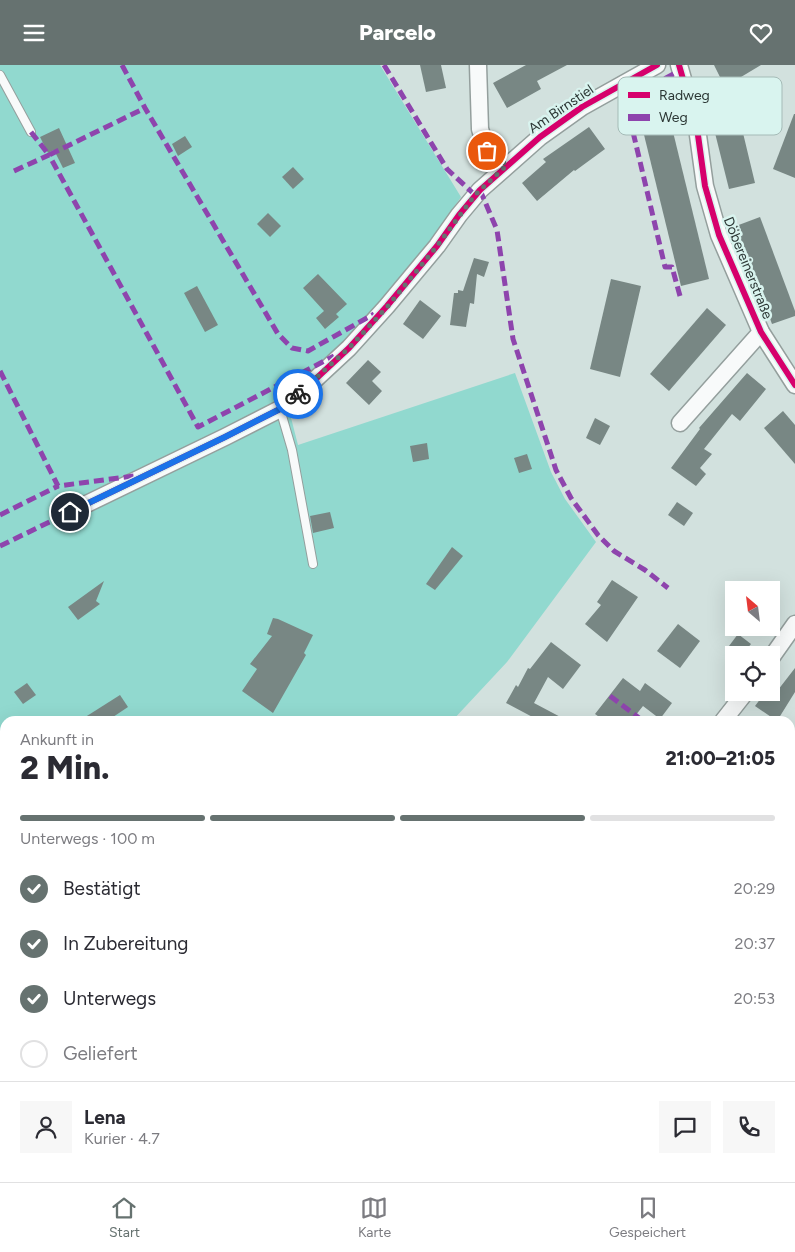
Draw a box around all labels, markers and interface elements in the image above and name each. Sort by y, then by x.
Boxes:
icon: menu [20,19,48,47]
text: Parcelo [359,19,436,46]
icon: heart [747,19,775,47]
legend [618,77,782,135]
street label: Am Birnstiel [525,81,597,137]
text: Radweg [659,87,710,104]
text: Weg [659,109,688,126]
pin [466,130,508,172]
icon: bag [473,137,501,165]
street label: Döbereinerstraße [720,214,776,322]
courier [273,369,323,419]
icon: bike [284,380,312,408]
pin [49,491,91,533]
icon: home [56,498,84,526]
north arrow [725,581,780,636]
map controls [725,581,780,701]
button: locate [725,646,780,701]
text: Ankunft in [20,730,94,749]
text: 21:00–21:05 [665,747,775,770]
text: 2 Min. [20,749,110,787]
text: Unterwegs · 100 m [20,829,155,848]
icon: check [20,875,48,903]
text: Bestätigt [63,877,141,900]
text: 20:29 [734,879,775,898]
icon: check [20,930,48,958]
text: In Zubereitung [63,932,188,955]
text: 20:37 [734,934,775,953]
icon: check [20,985,48,1013]
text: Unterwegs [63,987,156,1010]
text: 20:53 [734,989,775,1008]
text: Geliefert [63,1042,138,1065]
button: person [20,1101,72,1153]
button: chat [659,1101,711,1153]
button: phone [723,1101,775,1153]
text: Lena [84,1106,126,1129]
text: Kurier · 4.7 [84,1129,160,1148]
tab: Start [109,1194,140,1241]
tab: Karte [358,1194,391,1241]
tab: Gespeichert [609,1194,686,1241]

